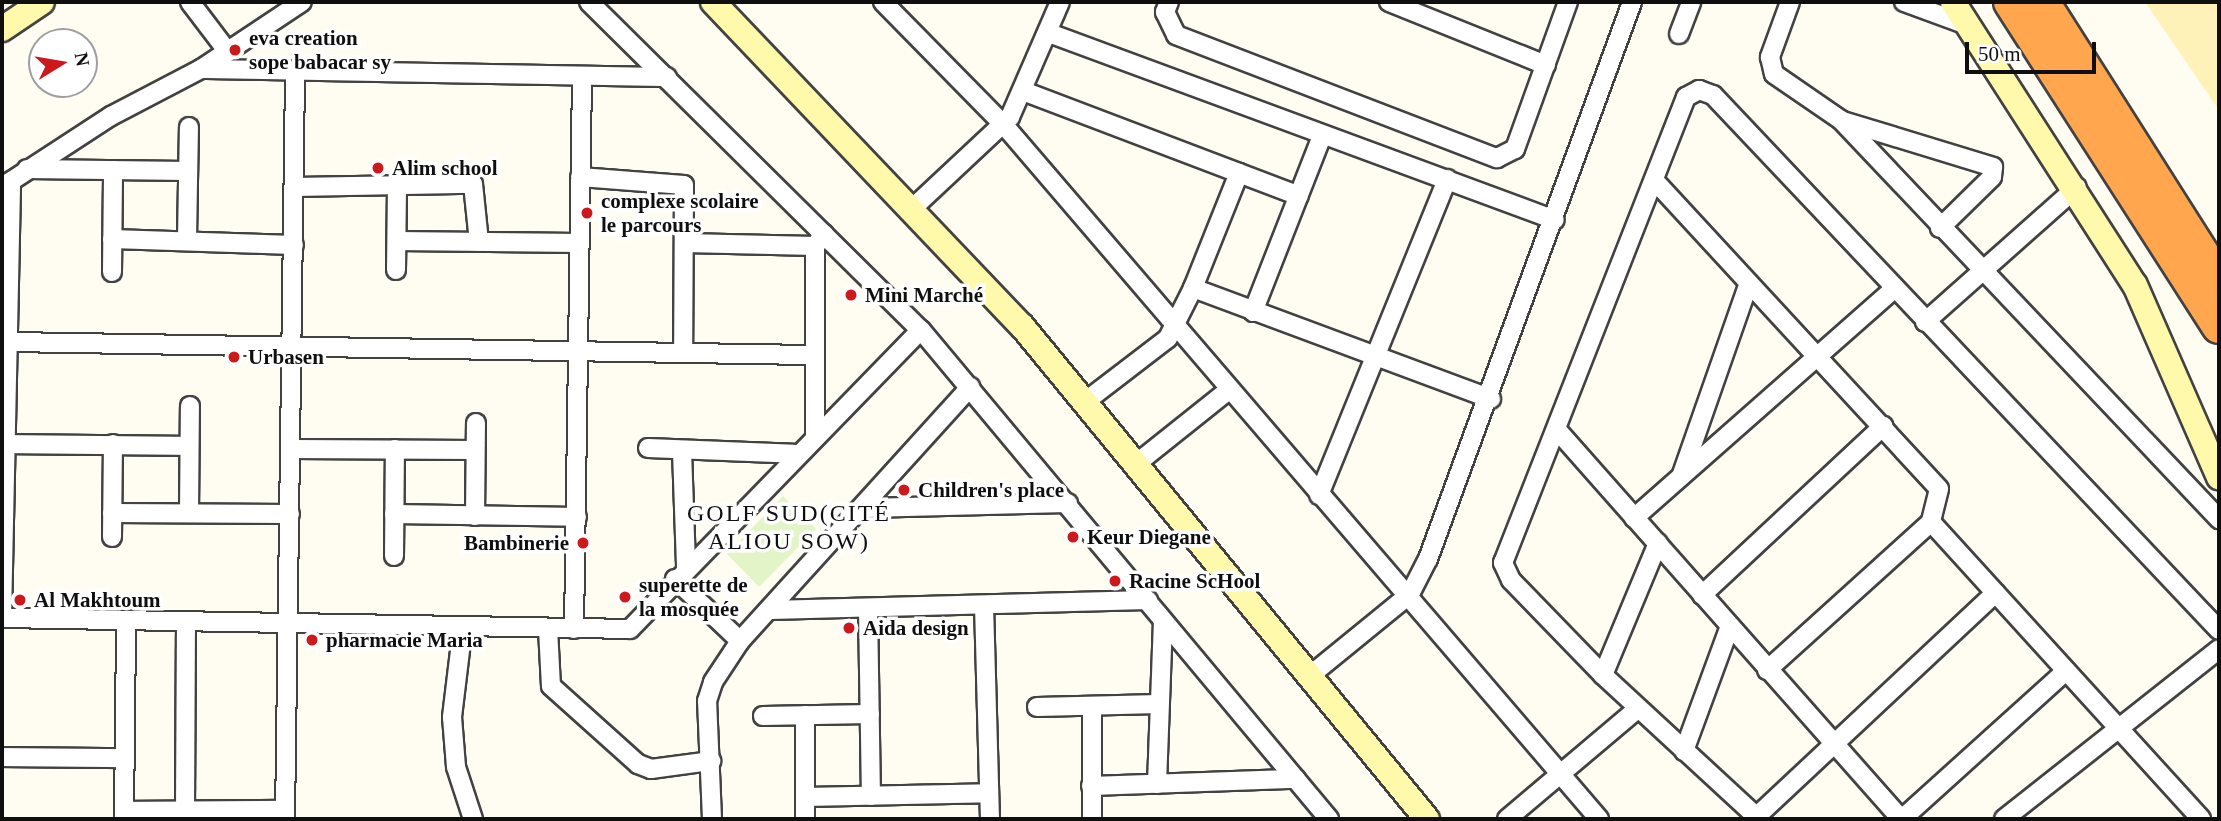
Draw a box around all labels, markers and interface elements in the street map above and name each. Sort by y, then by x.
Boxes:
place label: eva creation sope babacar sy [249,25,391,75]
north arrow [28,28,98,98]
scale bar [1969,28,2100,72]
marker: eva creation sope babacar sy [227,42,243,58]
text: 50 m [1978,42,2021,66]
text: N [71,51,94,68]
place label: Alim school [392,155,498,181]
marker: Alim school [370,160,386,176]
place label: complexe scolaire le parcours [601,188,759,238]
marker: complexe scolaire le parcours [579,205,595,221]
place label: Mini Marché [865,282,983,308]
marker: Mini Marché [843,287,859,303]
place label: Urbasen [248,344,324,370]
marker: Urbasen [226,349,242,365]
place label: Children's place [918,477,1064,503]
marker: Children's place [896,482,912,498]
district label: GOLF SUD(CITÉ ALIOU SOW) [689,500,889,556]
place label: Keur Diegane [1087,524,1211,550]
marker: Keur Diegane [1065,529,1081,545]
place label: Bambinerie [464,530,569,556]
marker: Bambinerie [575,535,591,551]
place label: Racine ScHool [1129,568,1260,594]
place label: superette de la mosquée [639,572,748,622]
marker: Racine ScHool [1107,573,1123,589]
place label: Al Makhtoum [34,587,161,613]
marker: superette de la mosquée [617,589,633,605]
marker: Al Makhtoum [12,592,28,608]
place label: Aida design [863,615,969,641]
marker: Aida design [841,620,857,636]
place label: pharmacie Maria [326,627,483,653]
marker: pharmacie Maria [304,632,320,648]

